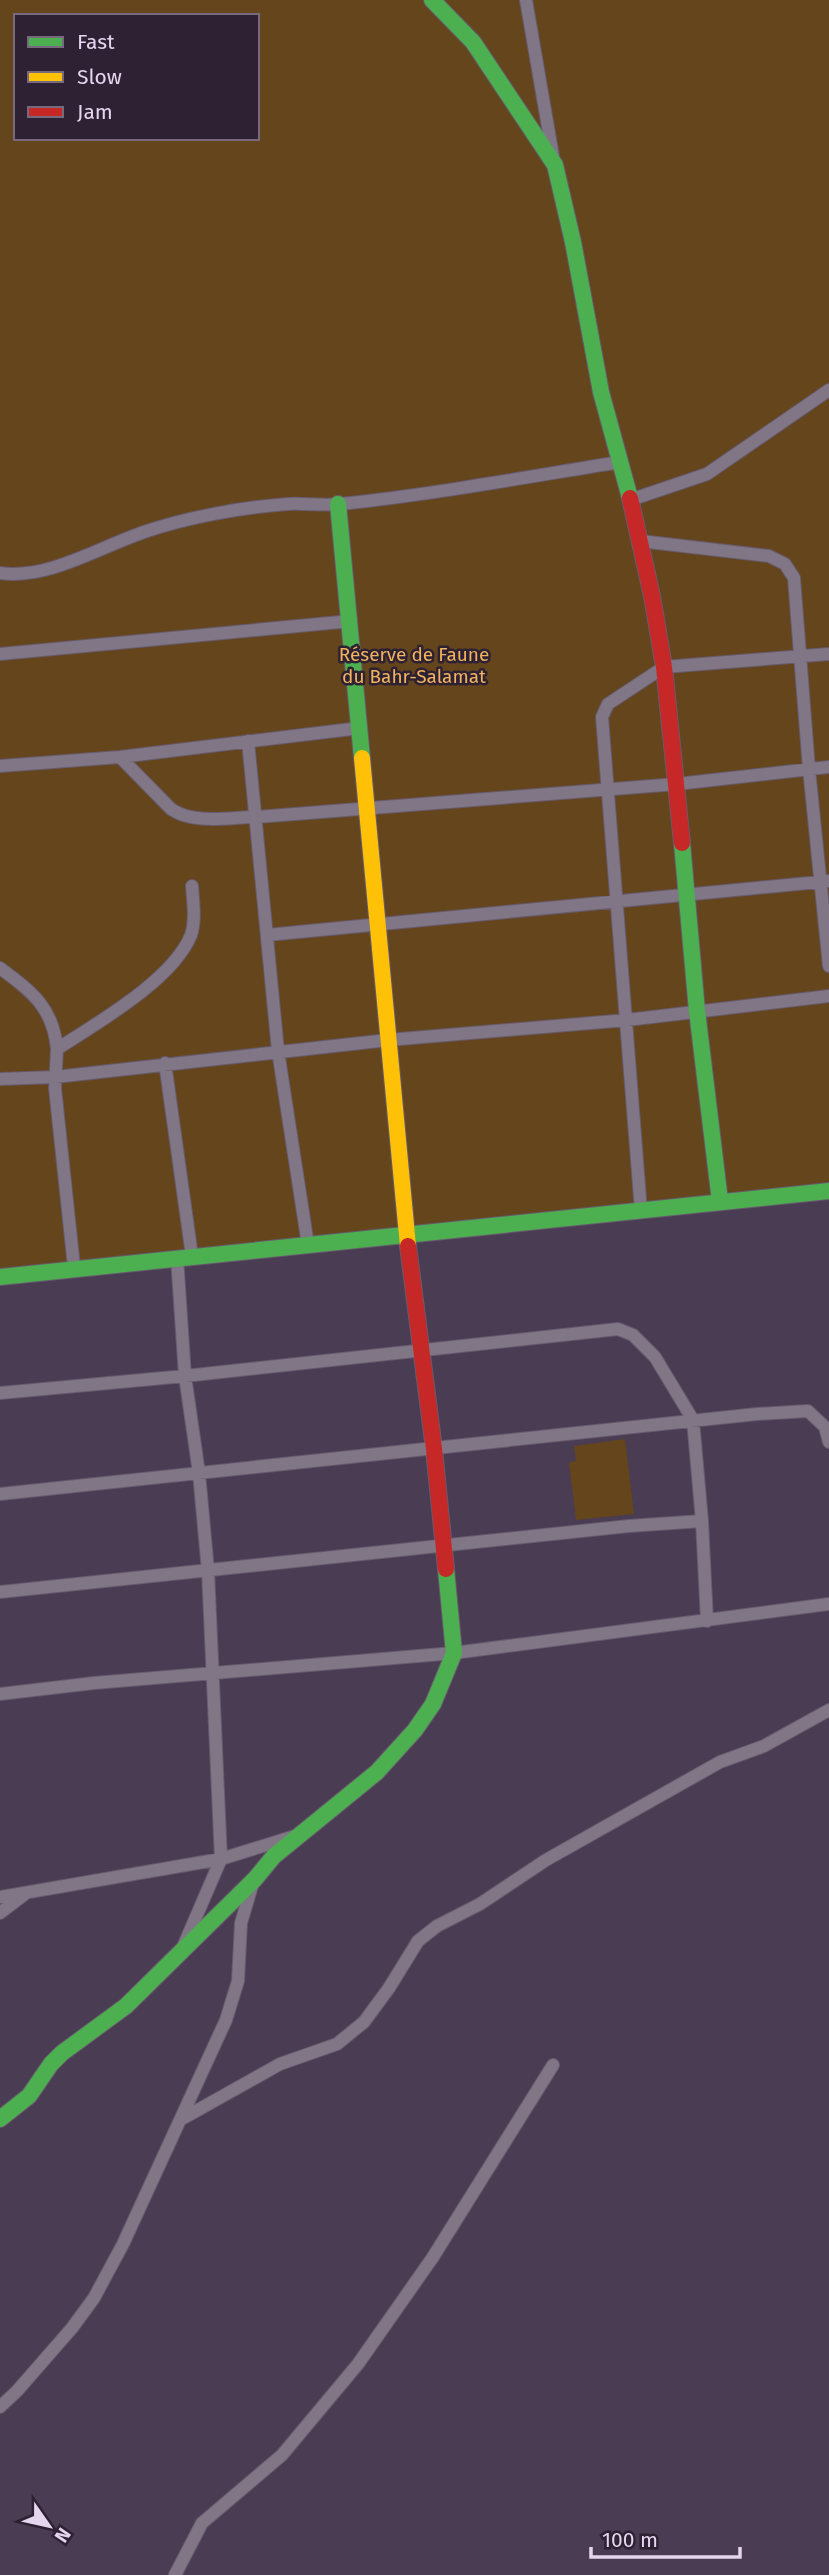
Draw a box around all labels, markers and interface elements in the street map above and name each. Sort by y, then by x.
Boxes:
legend [14,14,259,140]
text: Fast [77,29,115,55]
text: Slow [77,64,122,90]
text: Jam [77,99,113,125]
park label: Réserve de Faune du Bahr-Salamat [339,643,489,688]
north arrow [14,2491,84,2561]
scale bar [591,2516,740,2560]
text: N [50,2524,76,2547]
text: 100 m [602,2527,658,2553]

